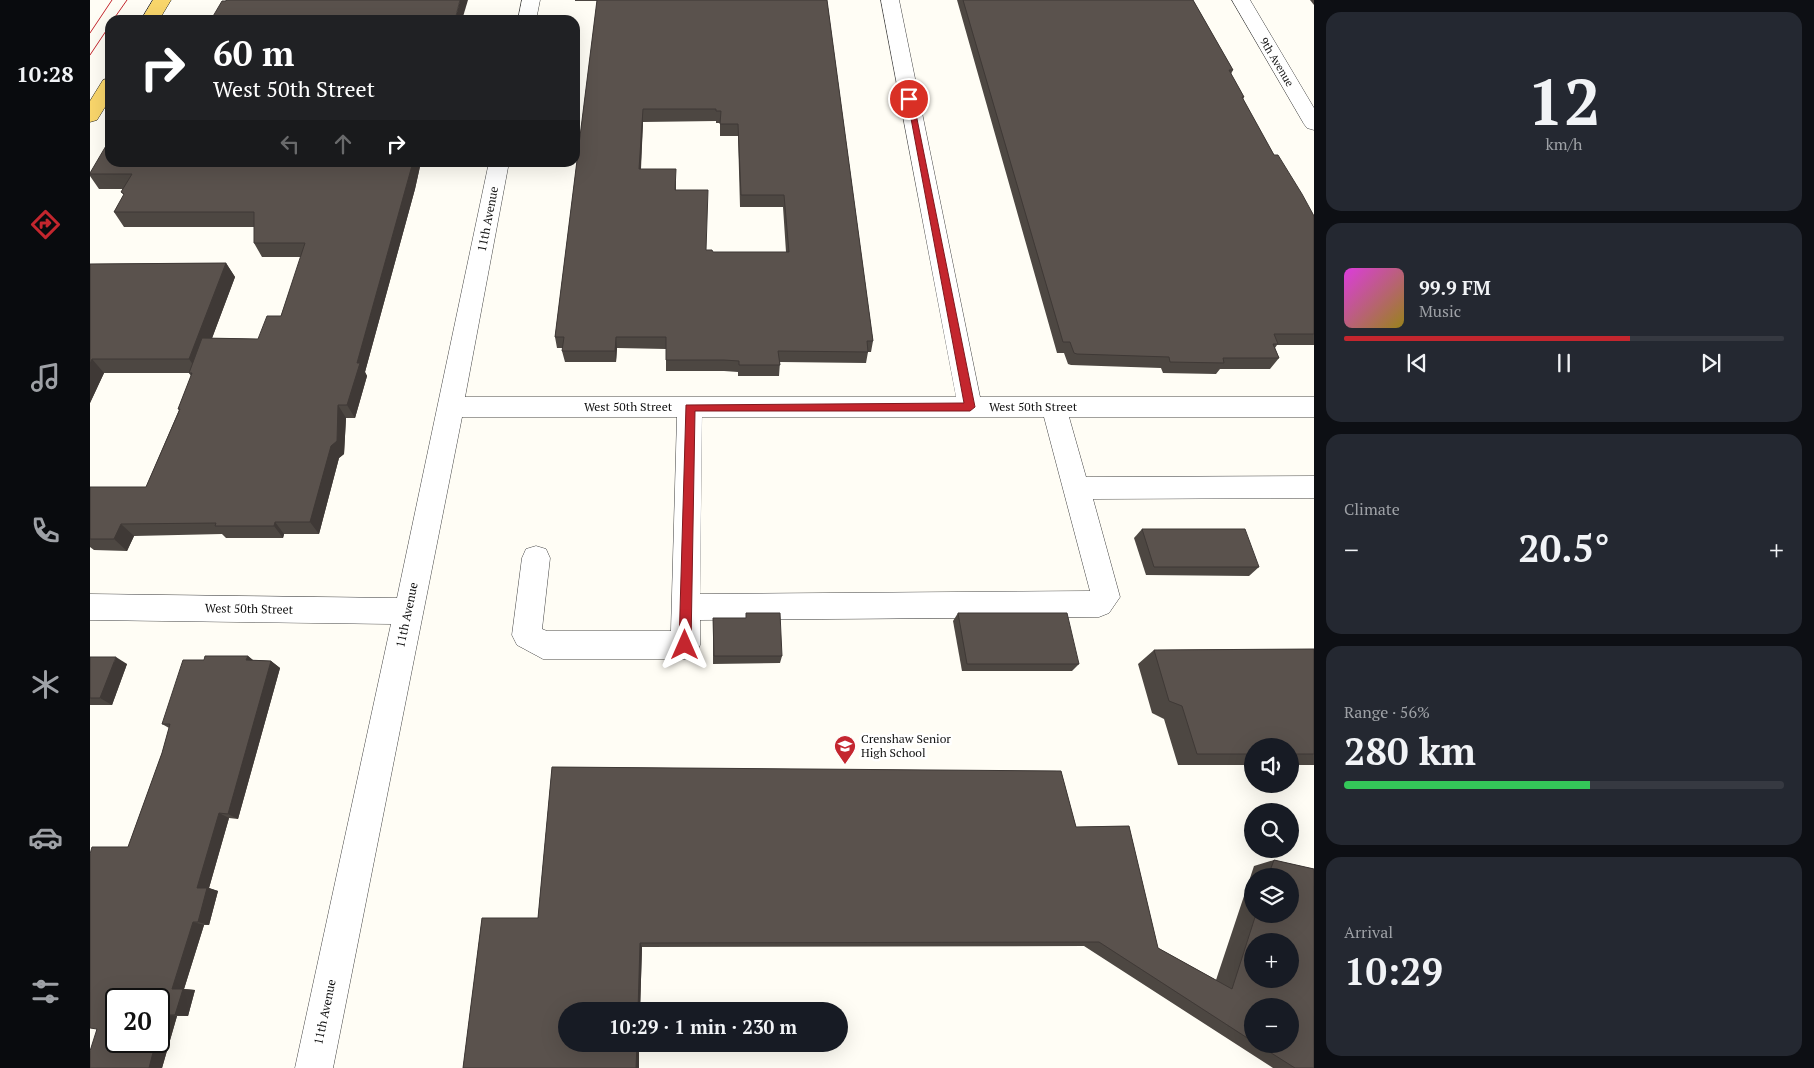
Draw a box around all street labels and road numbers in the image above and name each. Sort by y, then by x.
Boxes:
street label: 9th Avenue [1257,35,1297,90]
street label: 11th Avenue [474,185,501,253]
street label: West 50th Street [584,399,673,414]
street label: West 50th Street [989,399,1078,414]
street label: 11th Avenue [392,581,421,649]
street label: West 50th Street [205,600,294,617]
street label: 11th Avenue [310,978,339,1046]

